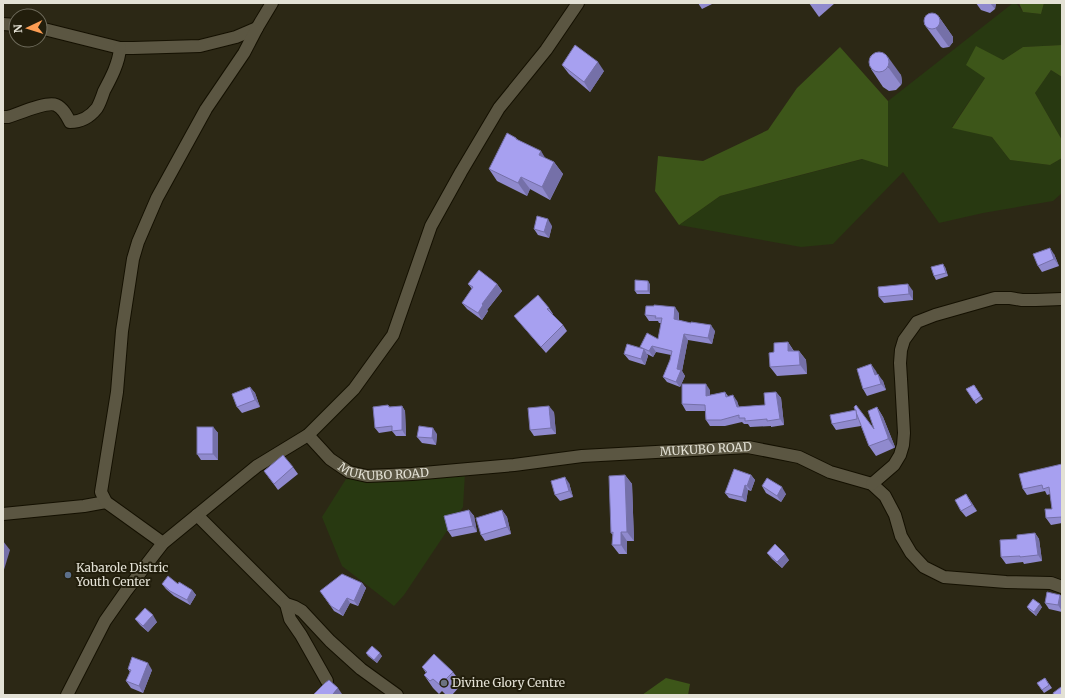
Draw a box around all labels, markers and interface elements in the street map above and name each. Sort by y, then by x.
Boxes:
north arrow [8,8,48,48]
text: N [11,24,25,34]
street label: MUKUBO ROAD [659,439,752,459]
street label: MUKUBO ROAD [335,459,430,483]
place label: Kabarole Distric Youth Center [75,560,168,589]
marker: Kabarole Distric Youth Center [63,570,73,580]
place label: Divine Glory Centre [452,675,565,690]
marker: Divine Glory Centre [439,678,449,688]

